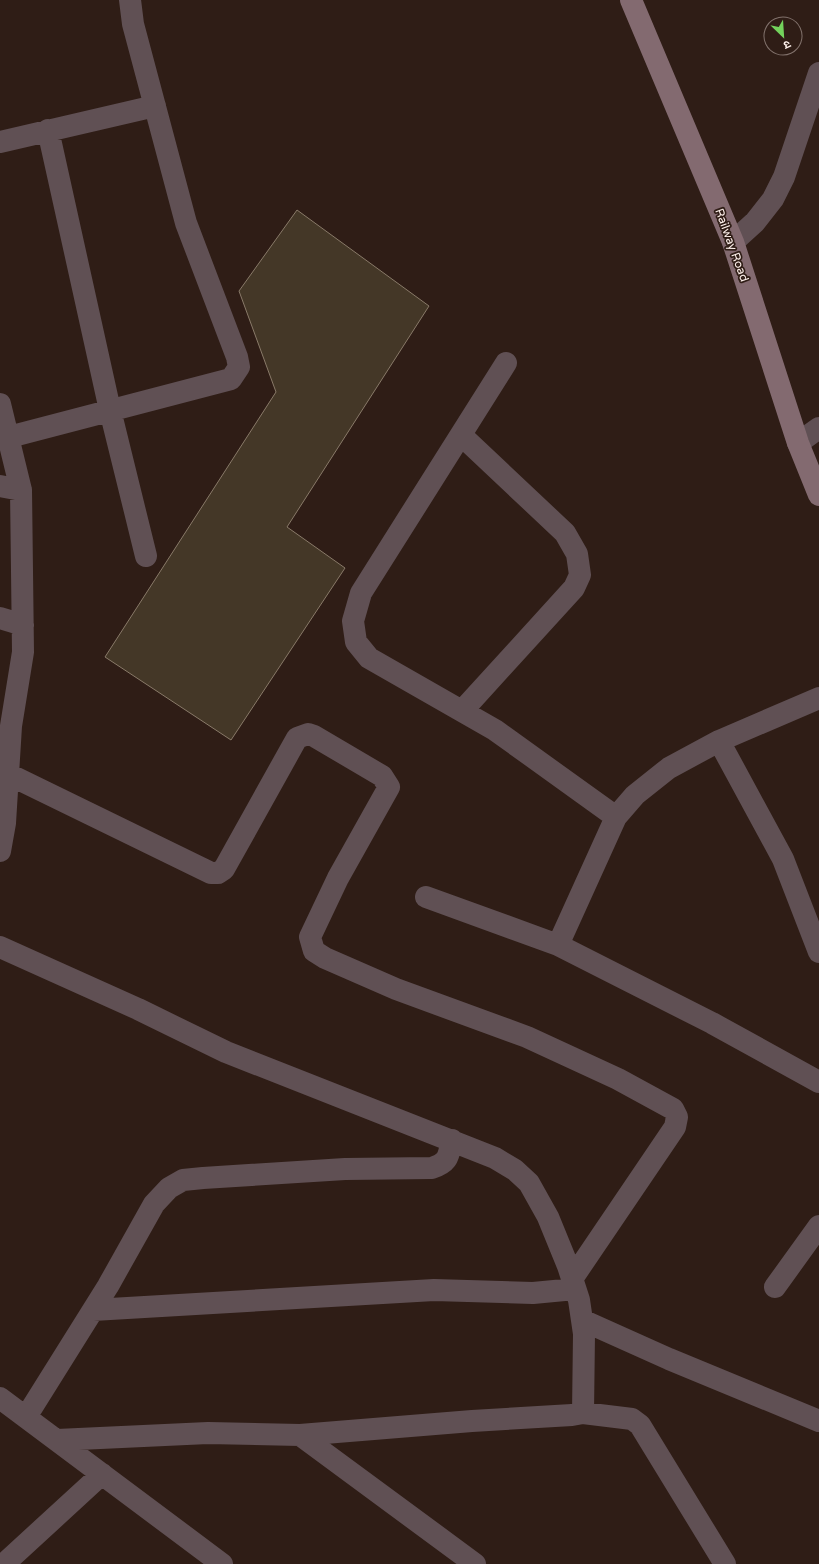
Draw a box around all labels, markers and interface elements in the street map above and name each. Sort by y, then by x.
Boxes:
north arrow [763,16,803,56]
text: उ [781,37,793,52]
street label: Railway Road [712,206,752,284]

